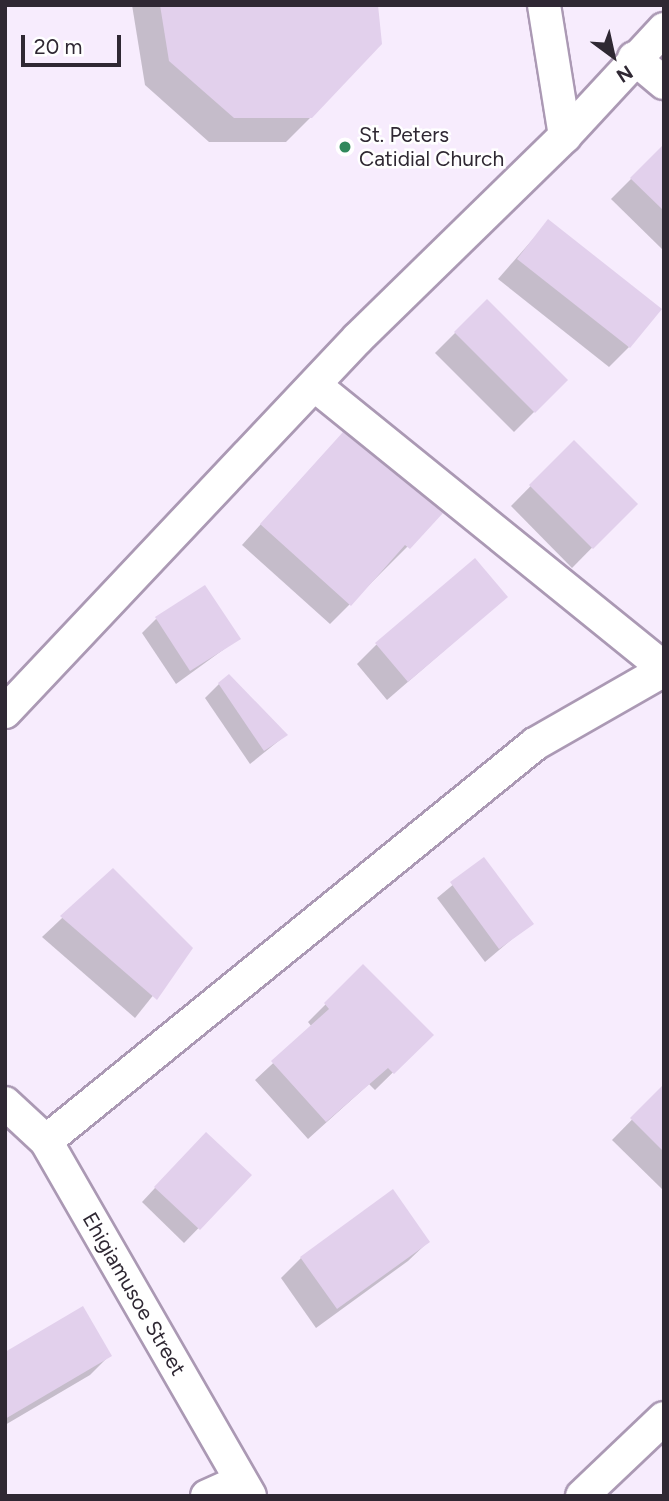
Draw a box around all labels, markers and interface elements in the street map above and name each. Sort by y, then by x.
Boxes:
scale bar [24,21,124,65]
north arrow [578,21,648,91]
text: 20 m [34,34,82,59]
text: N [612,60,637,88]
place label: St. Peters Catidial Church [359,122,504,172]
marker: St. Peters Catidial Church [337,139,353,155]
street label: Ehigiamusoe Street [77,1208,191,1380]

